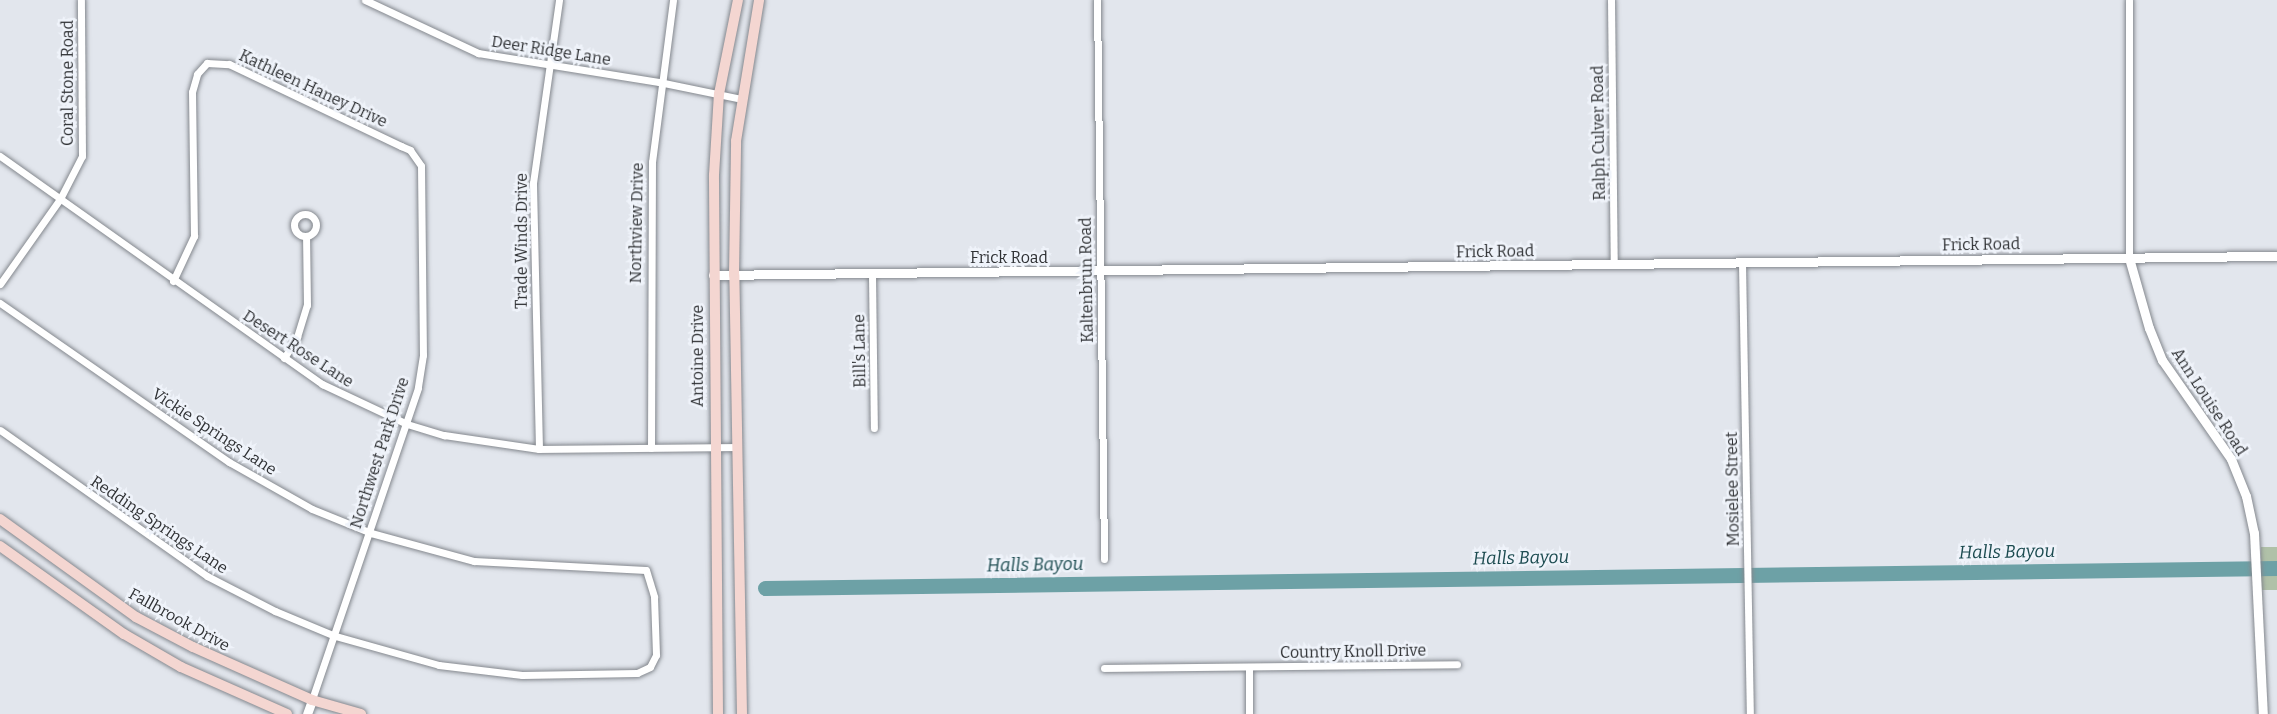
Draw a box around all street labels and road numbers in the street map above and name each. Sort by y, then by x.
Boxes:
street label: Coral Stone Road [58,20,78,146]
street label: Deer Ridge Lane [490,32,612,70]
street label: Kathleen Haney Drive [236,46,390,132]
street label: Ralph Culver Road [1588,65,1610,201]
street label: Northview Drive [626,162,648,284]
street label: Trade Winds Drive [512,173,532,309]
street label: Kaltenbrun Road [1076,217,1098,343]
street label: Frick Road [1942,235,2020,255]
street label: Frick Road [1456,242,1534,262]
street label: Frick Road [970,248,1048,268]
street label: Antoine Drive [688,305,708,407]
street label: Desert Rose Lane [239,306,357,392]
street label: Bill's Lane [850,314,870,388]
street label: Ann Louise Road [2167,345,2251,459]
street label: Northwest Park Drive [346,375,414,531]
street label: Vickie Springs Lane [148,385,280,479]
street label: Mosielee Street [1722,431,1744,547]
street label: Redding Springs Lane [87,472,231,578]
street label: Fallbrook Drive [125,584,233,656]
street label: Country Knoll Drive [1280,641,1426,663]

